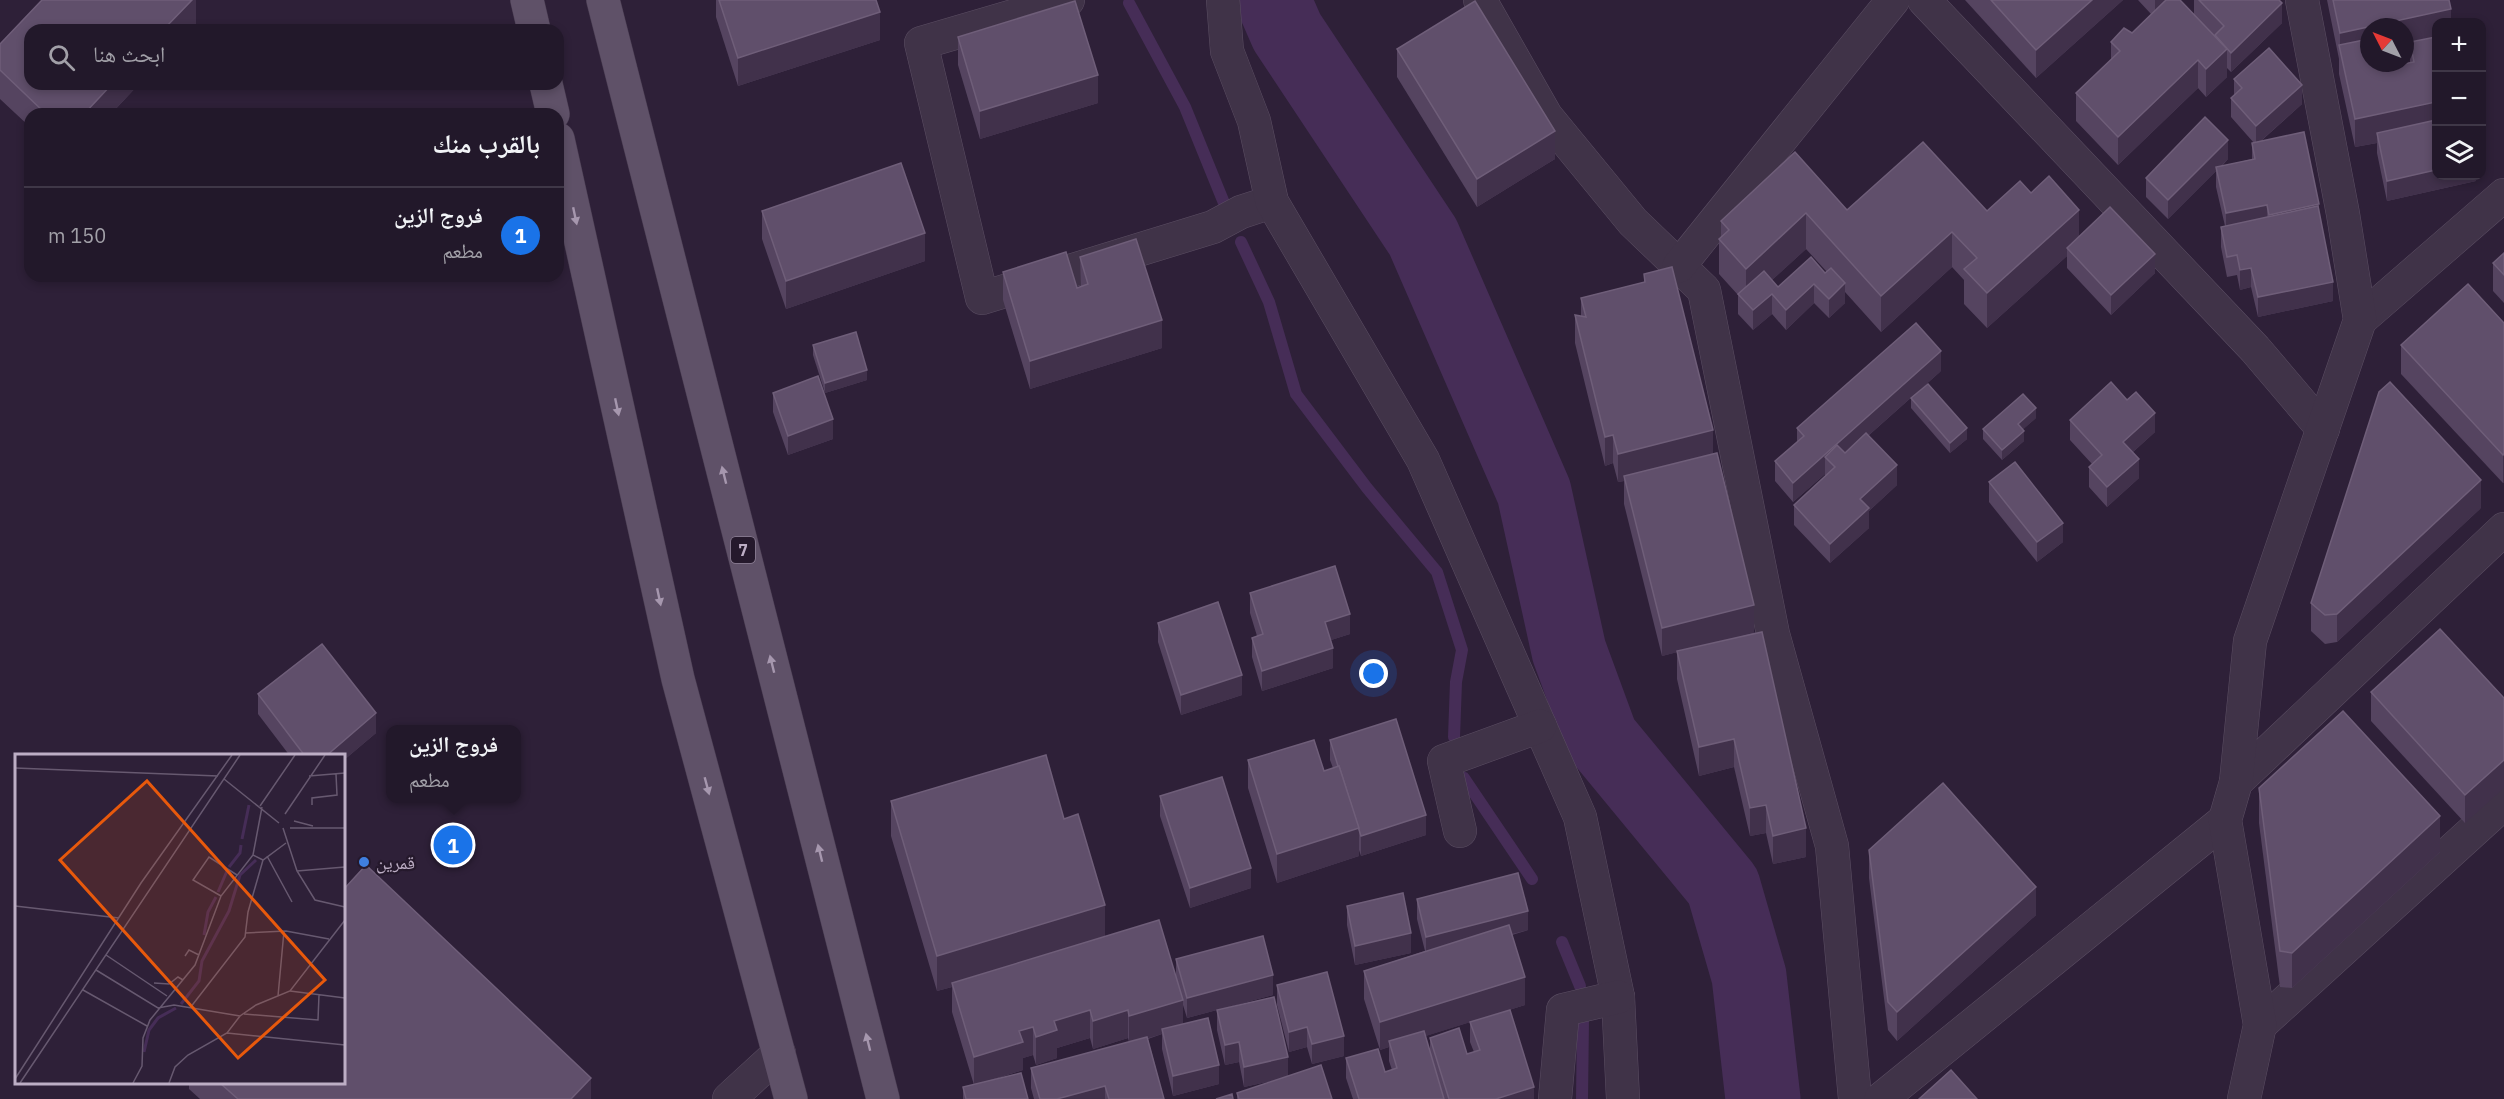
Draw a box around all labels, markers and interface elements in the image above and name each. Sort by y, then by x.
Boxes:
north arrow [2360,18,2414,72]
map controls [2432,18,2486,180]
button: + [2432,18,2486,72]
search box [24,24,564,90]
text: ابحث هنا [93,39,165,68]
icon: search [45,41,78,74]
button: − [2432,72,2486,126]
text: بالقرب منك [432,126,540,160]
button: layers [2432,126,2486,180]
text: فروج الزين [394,200,483,229]
one-way arrow [571,207,580,226]
text: 150 m [48,222,106,249]
text: 1 [515,222,527,249]
text: مطعم [442,237,483,264]
one-way arrow [613,398,623,416]
one-way arrow [719,466,728,484]
road number: 7 [731,537,755,563]
one-way arrow [655,588,665,606]
one-way arrow [767,655,777,674]
your location [1359,659,1388,688]
popup [386,725,521,803]
text: فروج الزين [409,729,498,758]
inset map [15,754,345,1084]
text: مطعم [409,766,450,793]
one-way arrow [702,777,712,795]
pin: 1 [434,822,472,868]
one-way arrow [815,844,825,863]
place label: قمرين [376,851,415,874]
marker: قمرين [357,855,371,869]
one-way arrow [863,1033,873,1051]

